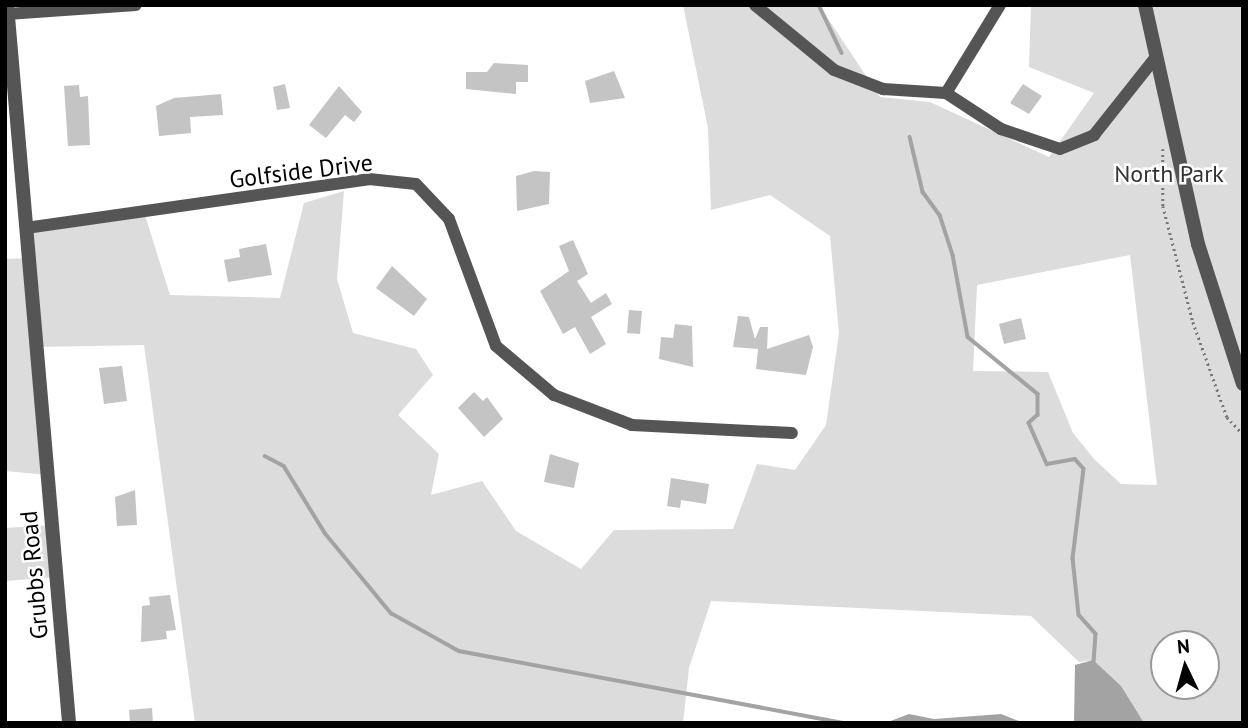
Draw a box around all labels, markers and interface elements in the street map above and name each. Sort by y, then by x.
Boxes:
street label: Golfside Drive [228,148,374,194]
park label: North Park [1114,160,1224,188]
street label: Grubbs Road [14,509,54,641]
north arrow [1150,630,1220,700]
text: N [1176,634,1191,659]

